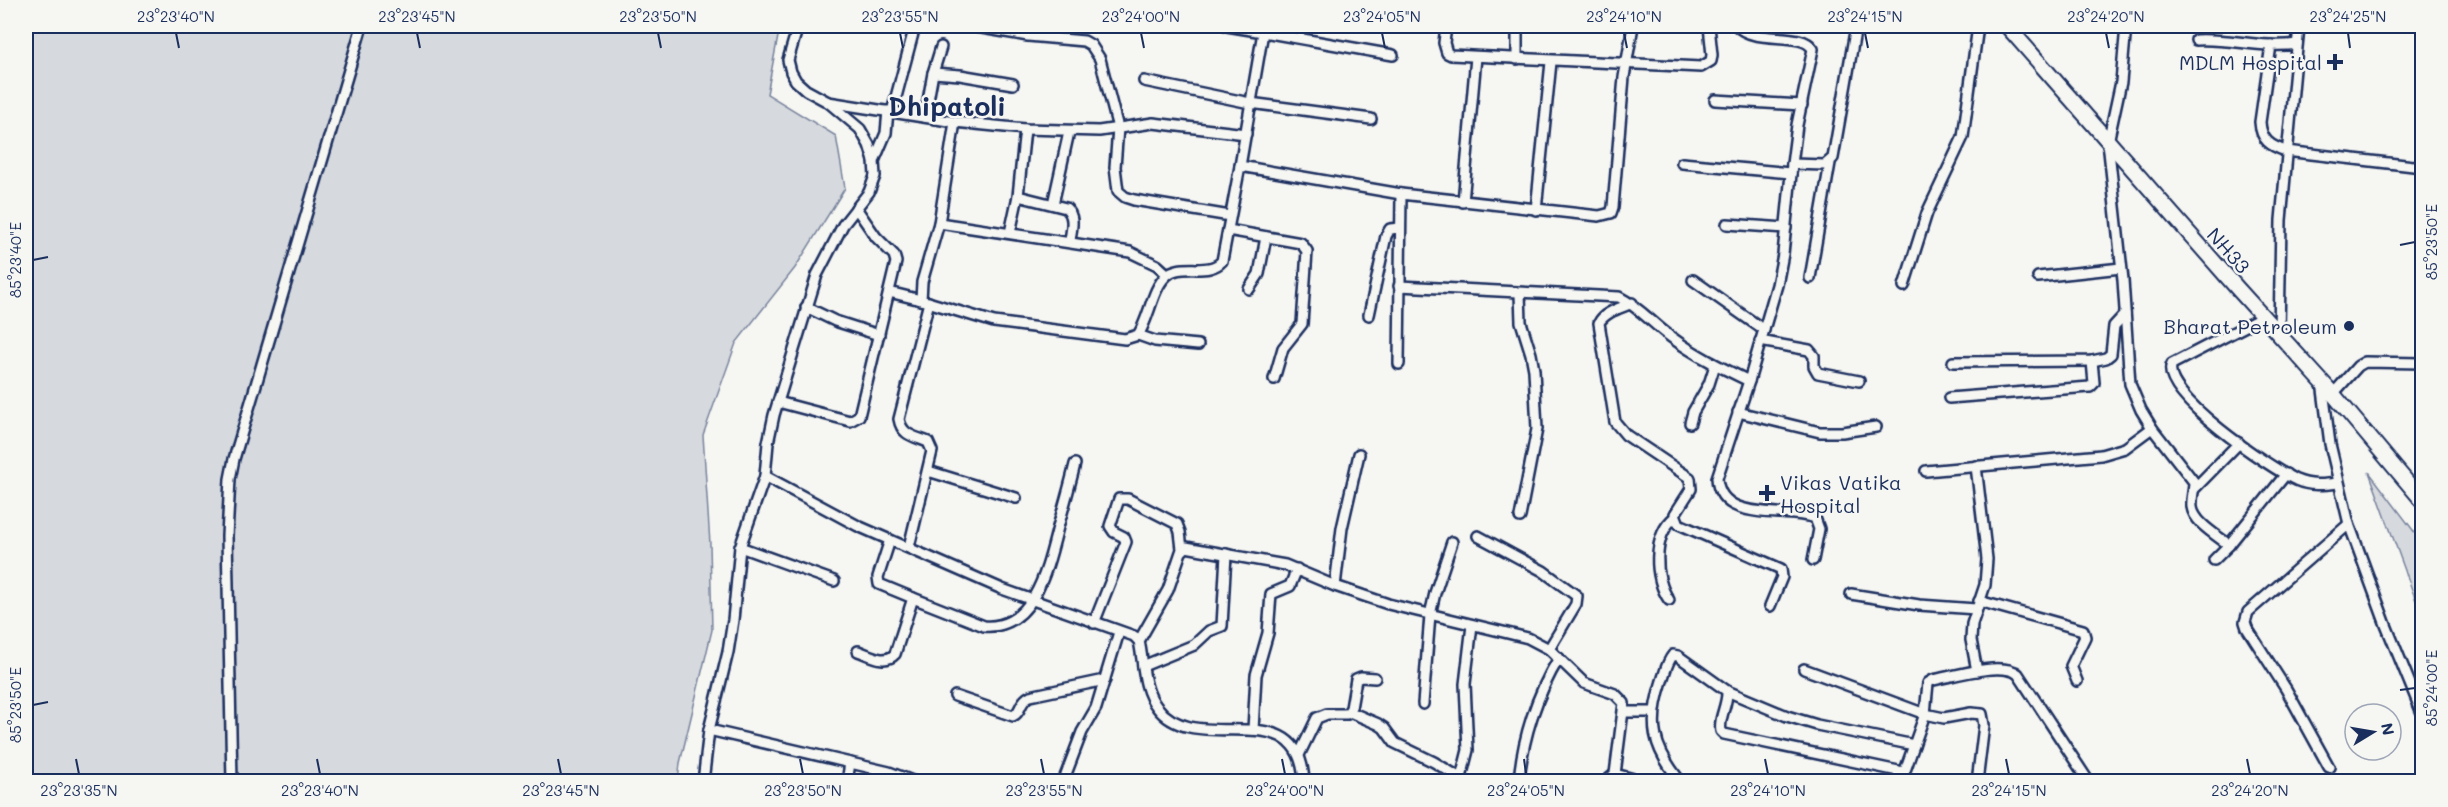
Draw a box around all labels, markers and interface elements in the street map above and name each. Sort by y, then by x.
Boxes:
text: 23°23'40"N [137,6,215,26]
text: 23°23'45"N [378,6,456,26]
text: 23°23'50"N [619,6,697,26]
text: 23°23'55"N [861,6,939,26]
text: 23°24'00"N [1102,6,1180,26]
text: 23°24'05"N [1343,6,1421,26]
text: 23°24'10"N [1586,6,1662,26]
text: 23°24'15"N [1827,6,1903,26]
text: 23°24'20"N [2067,6,2145,26]
text: 23°24'25"N [2310,6,2386,26]
place label: MDLM Hospital [2179,49,2322,75]
marker: MDLM Hospital [2326,53,2344,71]
district label: Dhipatoli [888,89,1006,123]
text: 85°23'50"E [2421,204,2441,280]
text: 85°23'40"E [5,222,25,298]
street label: NH33 [2202,222,2256,278]
place label: Bharat Petroleum [2164,313,2337,339]
marker: Bharat Petroleum [2342,319,2356,333]
place label: Vikas Vatika Hospital [1780,469,1902,518]
marker: Vikas Vatika Hospital [1758,484,1776,502]
text: 85°24'00"E [2421,649,2441,726]
text: 85°23'50"E [5,667,25,743]
north arrow [2343,702,2403,762]
text: N [2377,721,2400,737]
text: 23°23'35"N [40,780,118,800]
text: 23°23'40"N [281,780,359,800]
text: 23°23'45"N [522,780,600,800]
text: 23°23'50"N [764,780,842,800]
text: 23°23'55"N [1005,780,1083,800]
text: 23°24'00"N [1246,780,1324,800]
text: 23°24'05"N [1487,780,1565,800]
text: 23°24'10"N [1730,780,1806,800]
text: 23°24'15"N [1971,780,2047,800]
text: 23°24'20"N [2211,780,2289,800]

